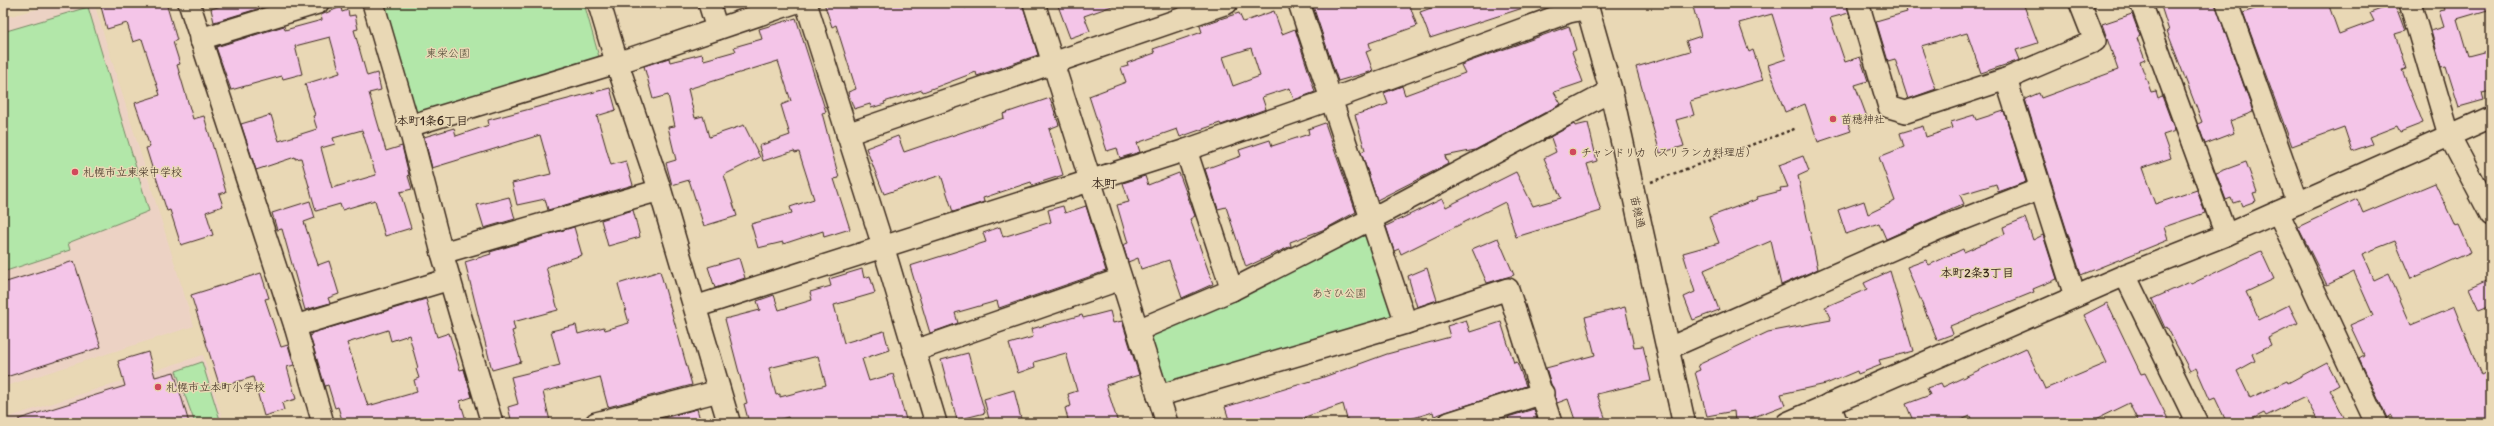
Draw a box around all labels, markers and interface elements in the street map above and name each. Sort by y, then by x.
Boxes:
park label: 東栄公園 [426,46,470,60]
place label: 苗穂神社 [1841,112,1885,126]
district label: 本町1条6丁目 [396,113,468,128]
marker: 苗穂神社 [1828,114,1838,124]
place label: チャンドリカ（スリランカ料理店） [1581,145,1757,159]
marker: チャンドリカ（スリランカ料理店） [1568,147,1578,157]
place label: 札幌市立東栄中学校 [83,165,182,179]
marker: 札幌市立東栄中学校 [70,167,80,177]
district label: 本町 [1091,175,1117,192]
street label: 苗穂通 [1627,194,1649,230]
district label: 本町2条3丁目 [1940,265,2014,280]
park label: あさひ公園 [1312,286,1366,300]
place label: 札幌市立本町小学校 [166,380,265,394]
marker: 札幌市立本町小学校 [153,382,163,392]

